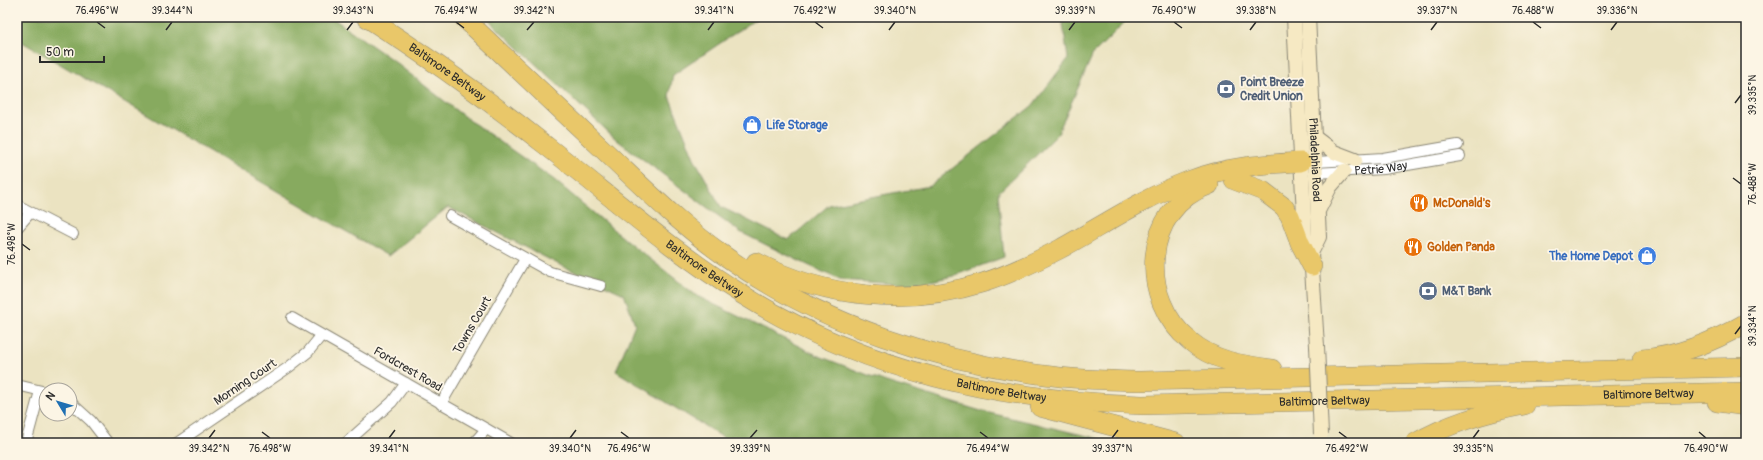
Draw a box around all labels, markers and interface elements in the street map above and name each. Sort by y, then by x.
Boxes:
text: 76.496°W [76,5,119,17]
text: 39.344°N [151,5,193,17]
text: 39.343°N [332,5,374,17]
text: 76.494°W [435,5,478,17]
text: 39.342°N [513,5,555,17]
text: 39.341°N [694,5,734,17]
text: 76.492°W [794,5,837,17]
text: 39.340°N [874,5,916,17]
text: 39.339°N [1055,5,1095,17]
text: 76.490°W [1152,5,1196,17]
text: 39.338°N [1236,5,1276,17]
text: 39.337°N [1417,5,1457,17]
text: 76.488°W [1512,5,1555,17]
text: 39.336°N [1596,5,1638,17]
scale bar [40,38,104,64]
street label: Baltimore Beltway [405,40,488,105]
text: 50 m [46,45,74,60]
text: 39.335°N [1747,74,1759,115]
place label: Point Breeze Credit Union [1240,75,1305,104]
bank icon: Point Breeze Credit Union [1215,78,1237,100]
shop icon: Life Storage [741,114,763,136]
street label: Philadelphia Road [1305,117,1324,202]
place label: Life Storage [766,118,829,133]
street label: Petrie Way [1354,158,1409,179]
text: 76.488°W [1747,162,1759,205]
restaurant icon: McDonald's [1408,192,1430,214]
place label: McDonald's [1433,196,1491,211]
text: 76.498°W [6,222,18,265]
restaurant icon: Golden Panda [1402,236,1424,258]
street label: Baltimore Beltway [662,237,746,301]
place label: Golden Panda [1427,240,1495,255]
shop icon: The Home Depot [1636,245,1658,267]
place label: The Home Depot [1548,249,1634,264]
bank icon: M&T Bank [1417,280,1439,302]
place label: M&T Bank [1442,284,1492,299]
street label: Towns Court [450,294,495,357]
text: 39.334°N [1747,305,1759,347]
street label: Fordcrest Road [371,344,445,395]
street label: Morning Court [211,356,280,409]
street label: Baltimore Beltway [955,376,1047,406]
north arrow [38,382,78,422]
street label: Baltimore Beltway [1603,386,1694,403]
text: N [43,389,58,403]
street label: Baltimore Beltway [1279,393,1370,410]
text: 39.342°N [188,443,230,455]
text: 76.498°W [249,443,292,455]
text: 39.341°N [369,443,409,455]
text: 39.340°N [549,443,591,455]
text: 76.496°W [608,443,651,455]
text: 39.339°N [730,443,770,455]
text: 76.494°W [967,443,1010,455]
text: 39.337°N [1092,443,1132,455]
text: 76.492°W [1326,443,1369,455]
text: 39.335°N [1453,443,1494,455]
text: 76.490°W [1684,443,1728,455]

